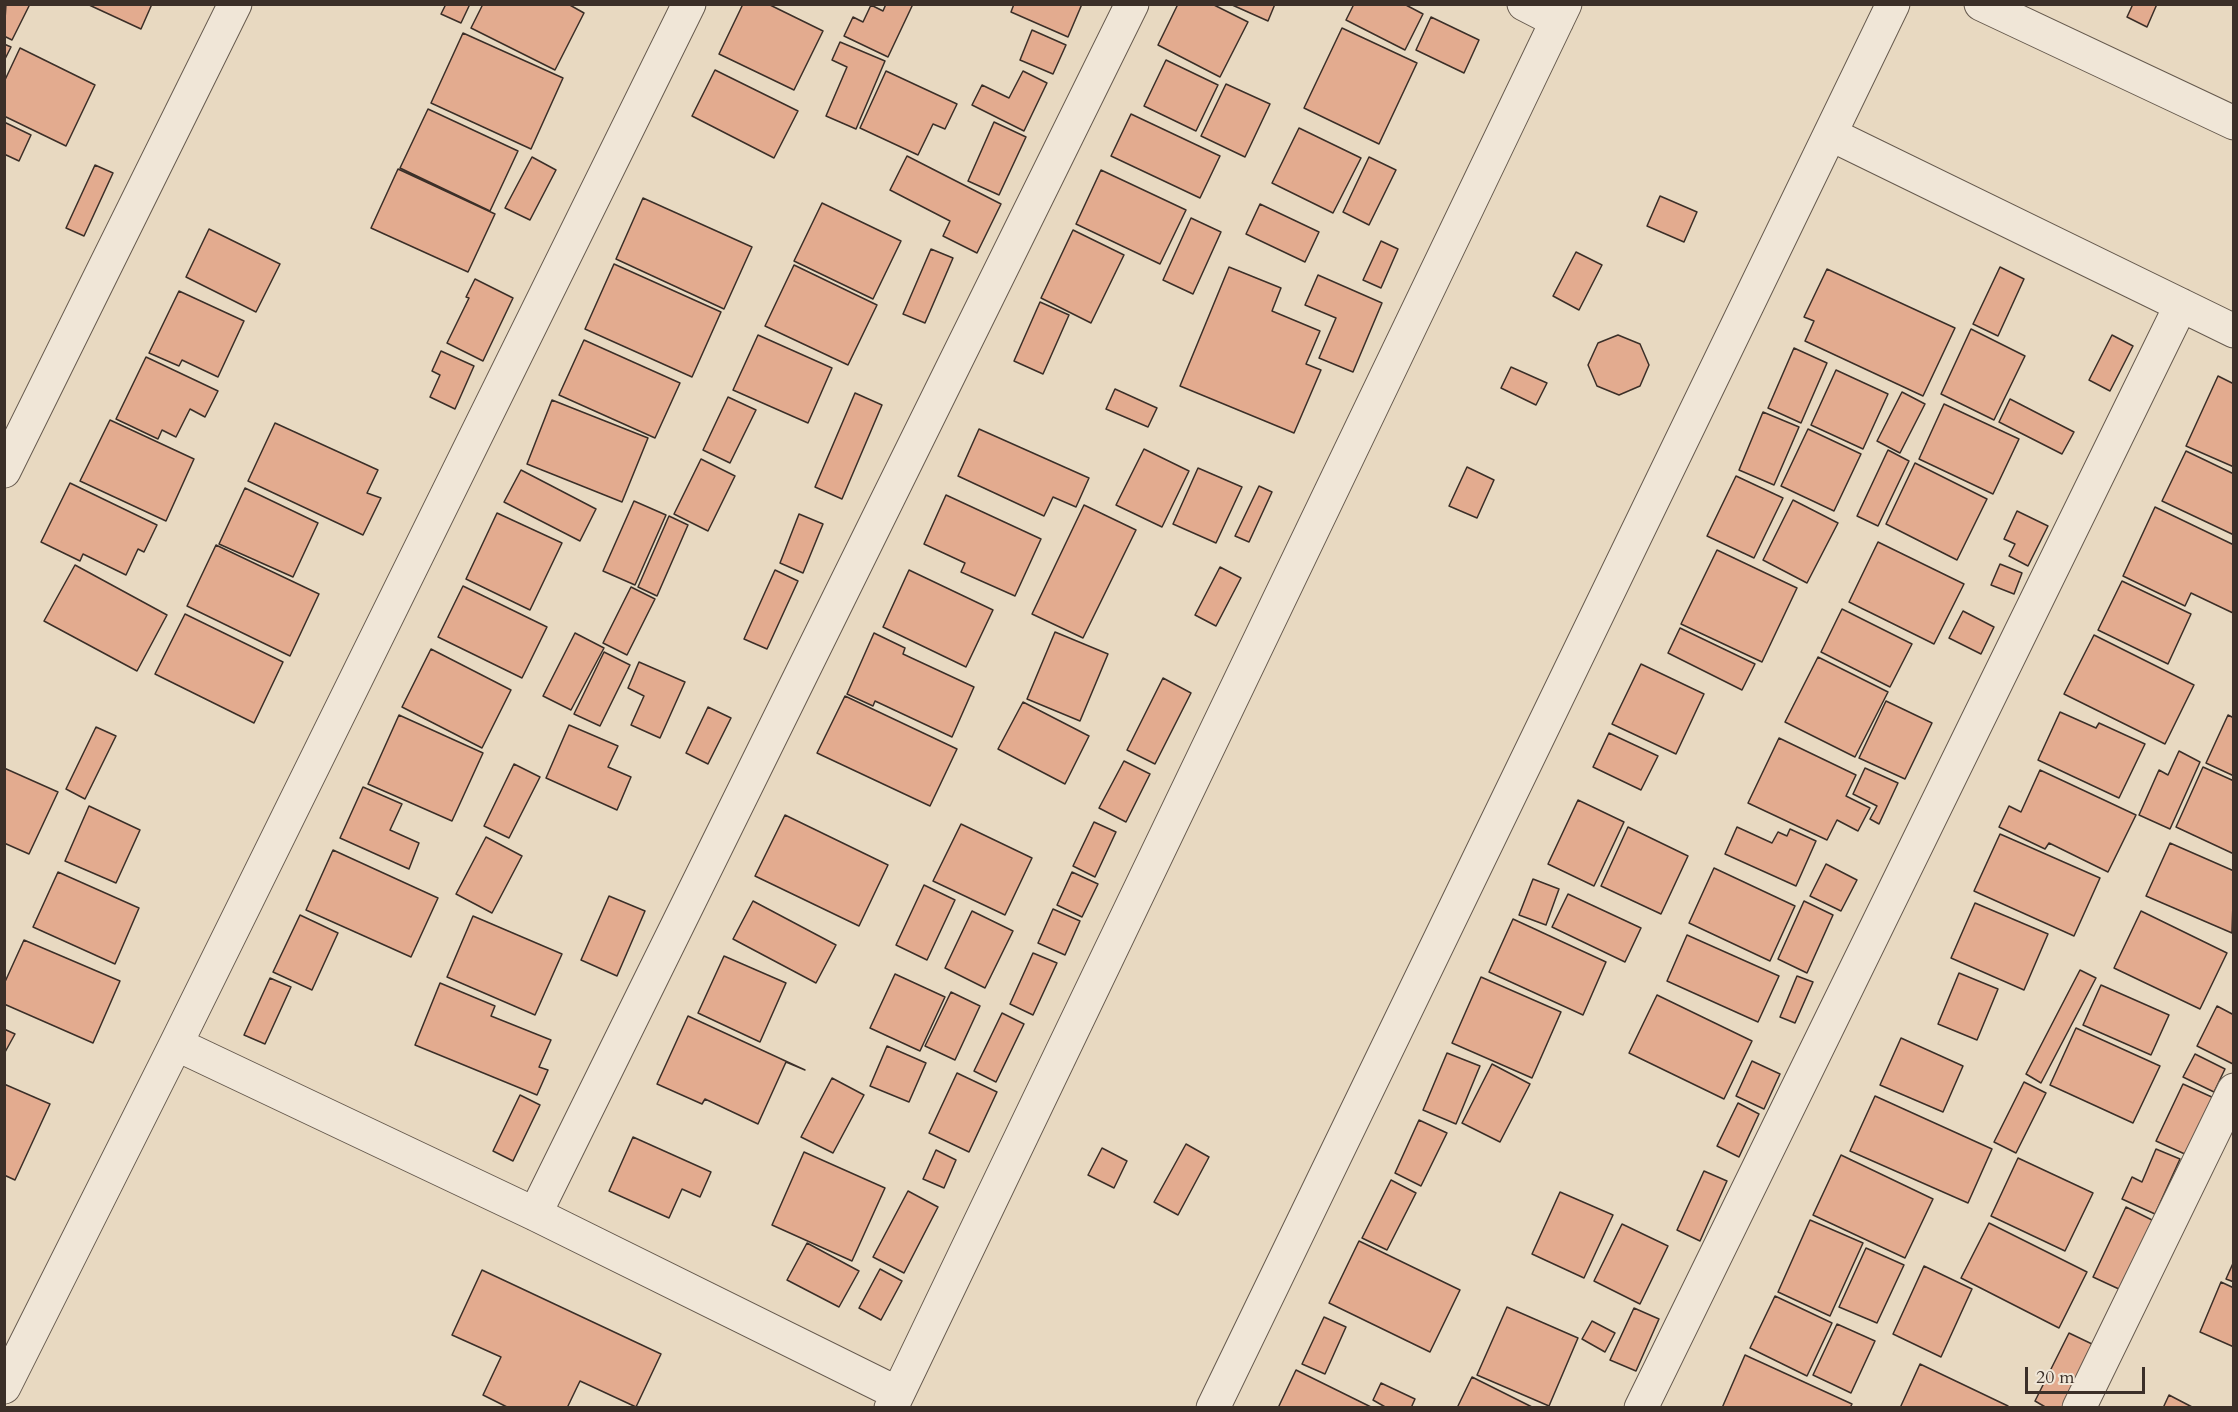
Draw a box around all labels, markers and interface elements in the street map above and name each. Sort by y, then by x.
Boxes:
scale bar [2028,1355,2148,1393]
text: 20 m [2036,1365,2075,1390]

